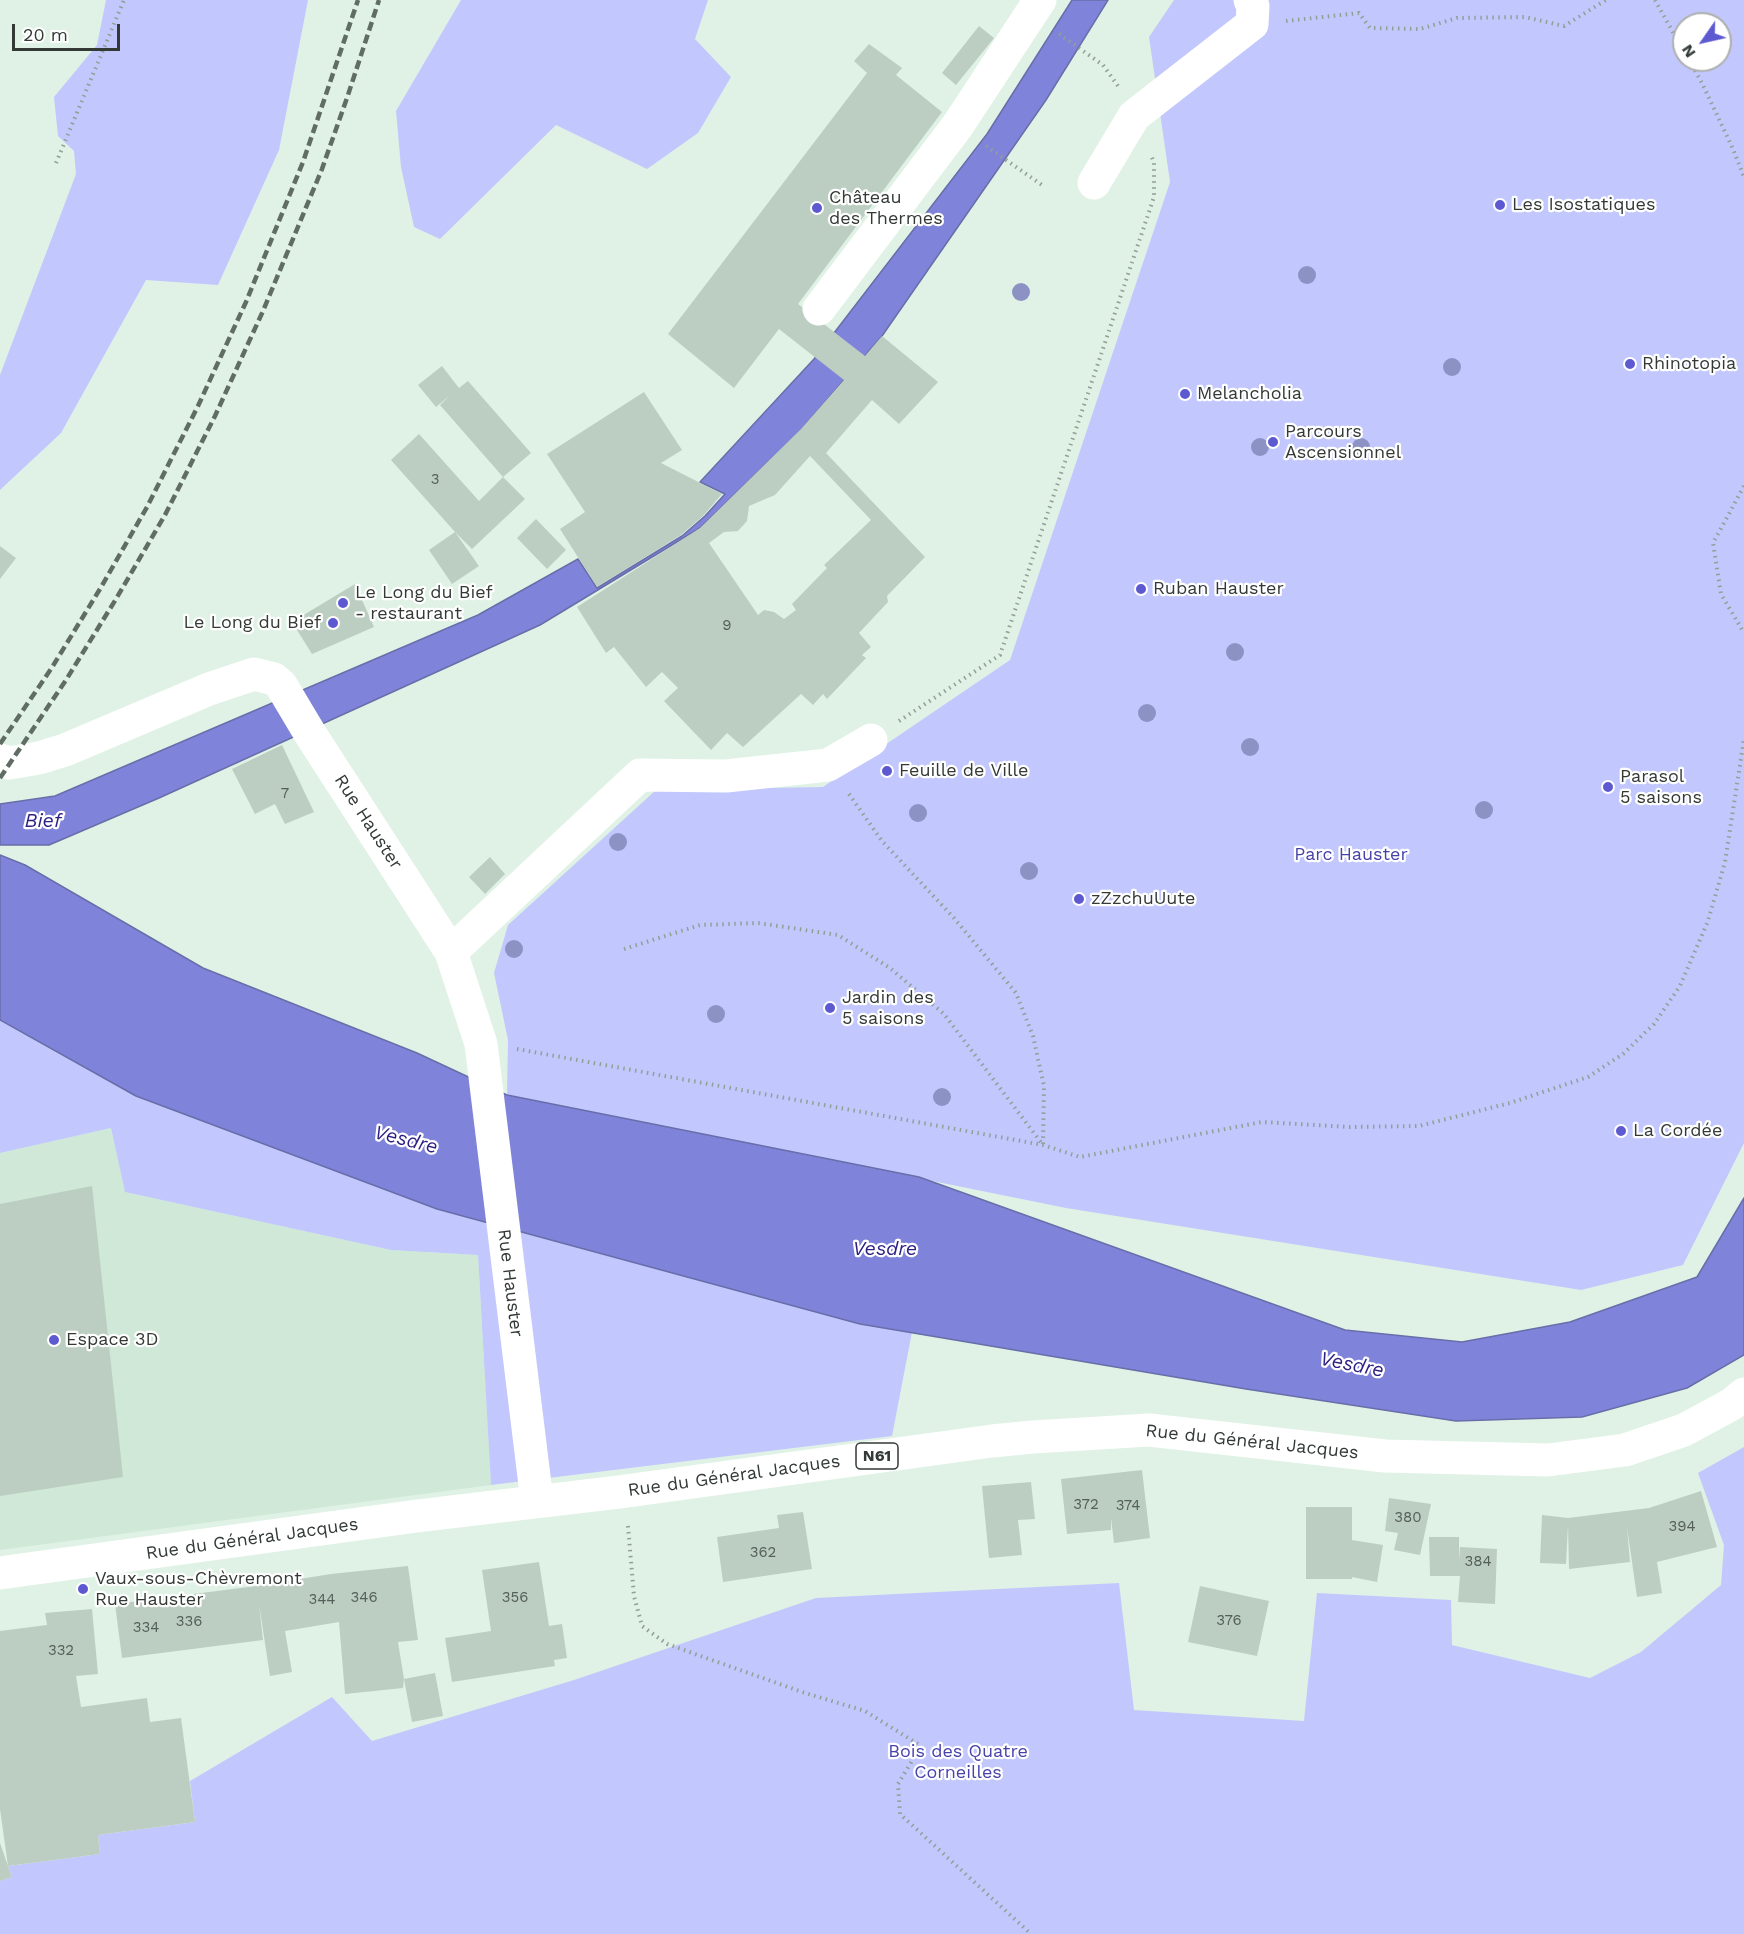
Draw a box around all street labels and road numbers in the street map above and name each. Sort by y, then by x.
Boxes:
street label: Rue Hauster [329,771,407,873]
street label: Rue Hauster [493,1228,527,1338]
street label: Rue du Général Jacques [1144,1420,1360,1464]
road number: N61 [856,1443,898,1469]
street label: Rue du Général Jacques [626,1450,842,1502]
street label: Rue du Général Jacques [144,1513,360,1565]

